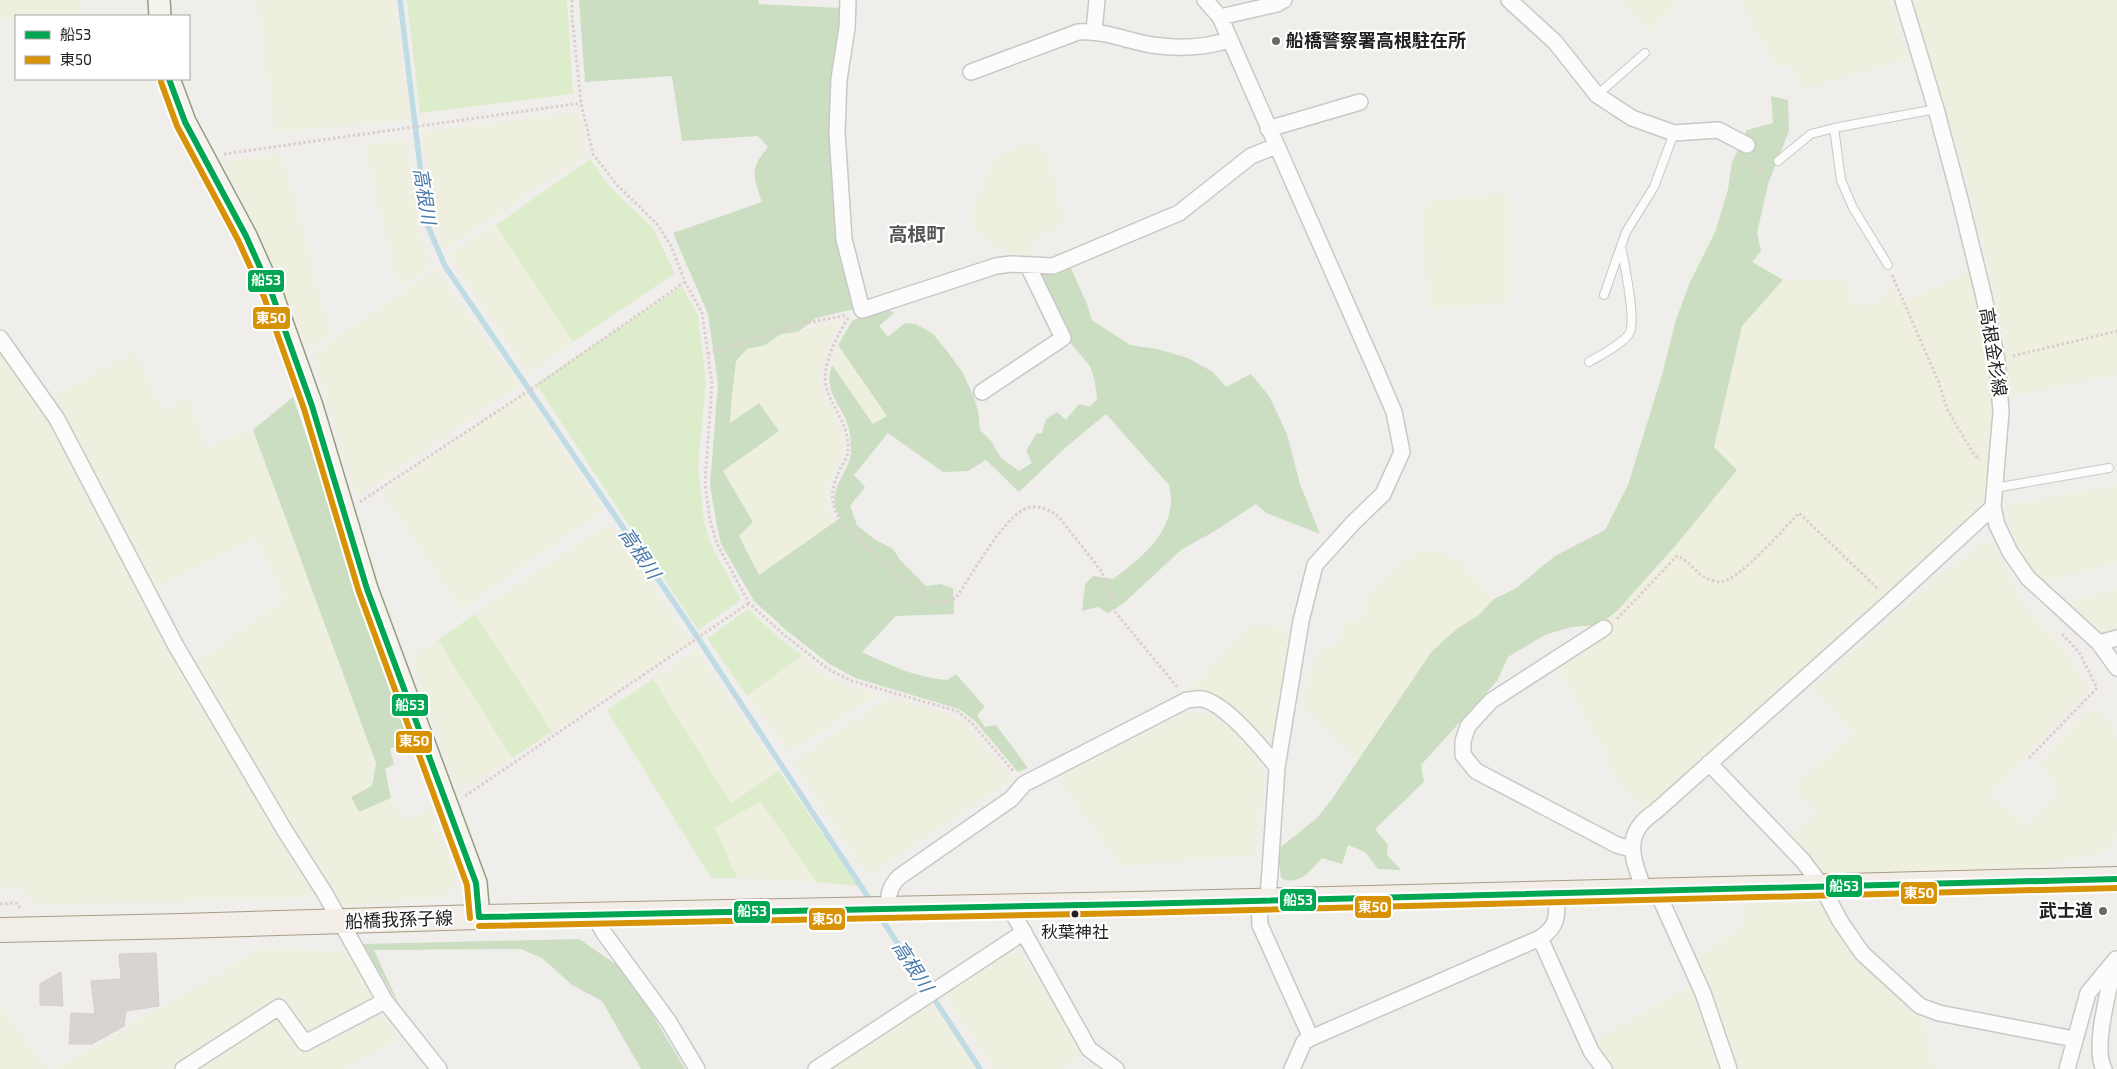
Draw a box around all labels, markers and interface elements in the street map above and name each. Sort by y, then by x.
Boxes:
legend [15,15,190,80]
text: 船53 [60,25,91,43]
place label: 船橋警察署高根駐在所 [1286,29,1466,51]
marker: 船橋警察署高根駐在所 [1270,35,1282,47]
text: 東50 [60,50,92,68]
water label: 高根川 [410,166,442,228]
district label: 高根町 [888,222,946,245]
line badge: 船53 [247,269,285,293]
text: 船53 [251,271,281,288]
line badge: 東50 [252,306,291,330]
street label: 高根金杉線 [1976,306,2012,398]
text: 東50 [256,309,286,326]
water label: 高根川 [615,523,667,584]
line badge: 船53 [391,693,429,717]
text: 船53 [395,696,425,713]
line badge: 東50 [395,730,433,754]
text: 東50 [399,732,429,749]
line badge: 船53 [1825,874,1863,898]
text: 船53 [1829,877,1859,894]
line badge: 東50 [1900,881,1938,905]
text: 東50 [1904,884,1934,901]
line badge: 船53 [1279,888,1317,912]
text: 船53 [1283,891,1313,908]
line badge: 東50 [1354,895,1392,919]
text: 東50 [1358,898,1388,915]
place label: 武士道 [2039,899,2093,921]
line badge: 船53 [733,900,771,924]
text: 船53 [737,902,767,919]
marker: 武士道 [2097,905,2109,917]
street label: 船橋我孫子線 [345,906,453,932]
line badge: 東50 [808,907,846,931]
marker: 秋葉神社 [1070,909,1080,919]
text: 東50 [812,910,842,927]
place label: 秋葉神社 [1041,921,1109,941]
water label: 高根川 [888,936,940,998]

